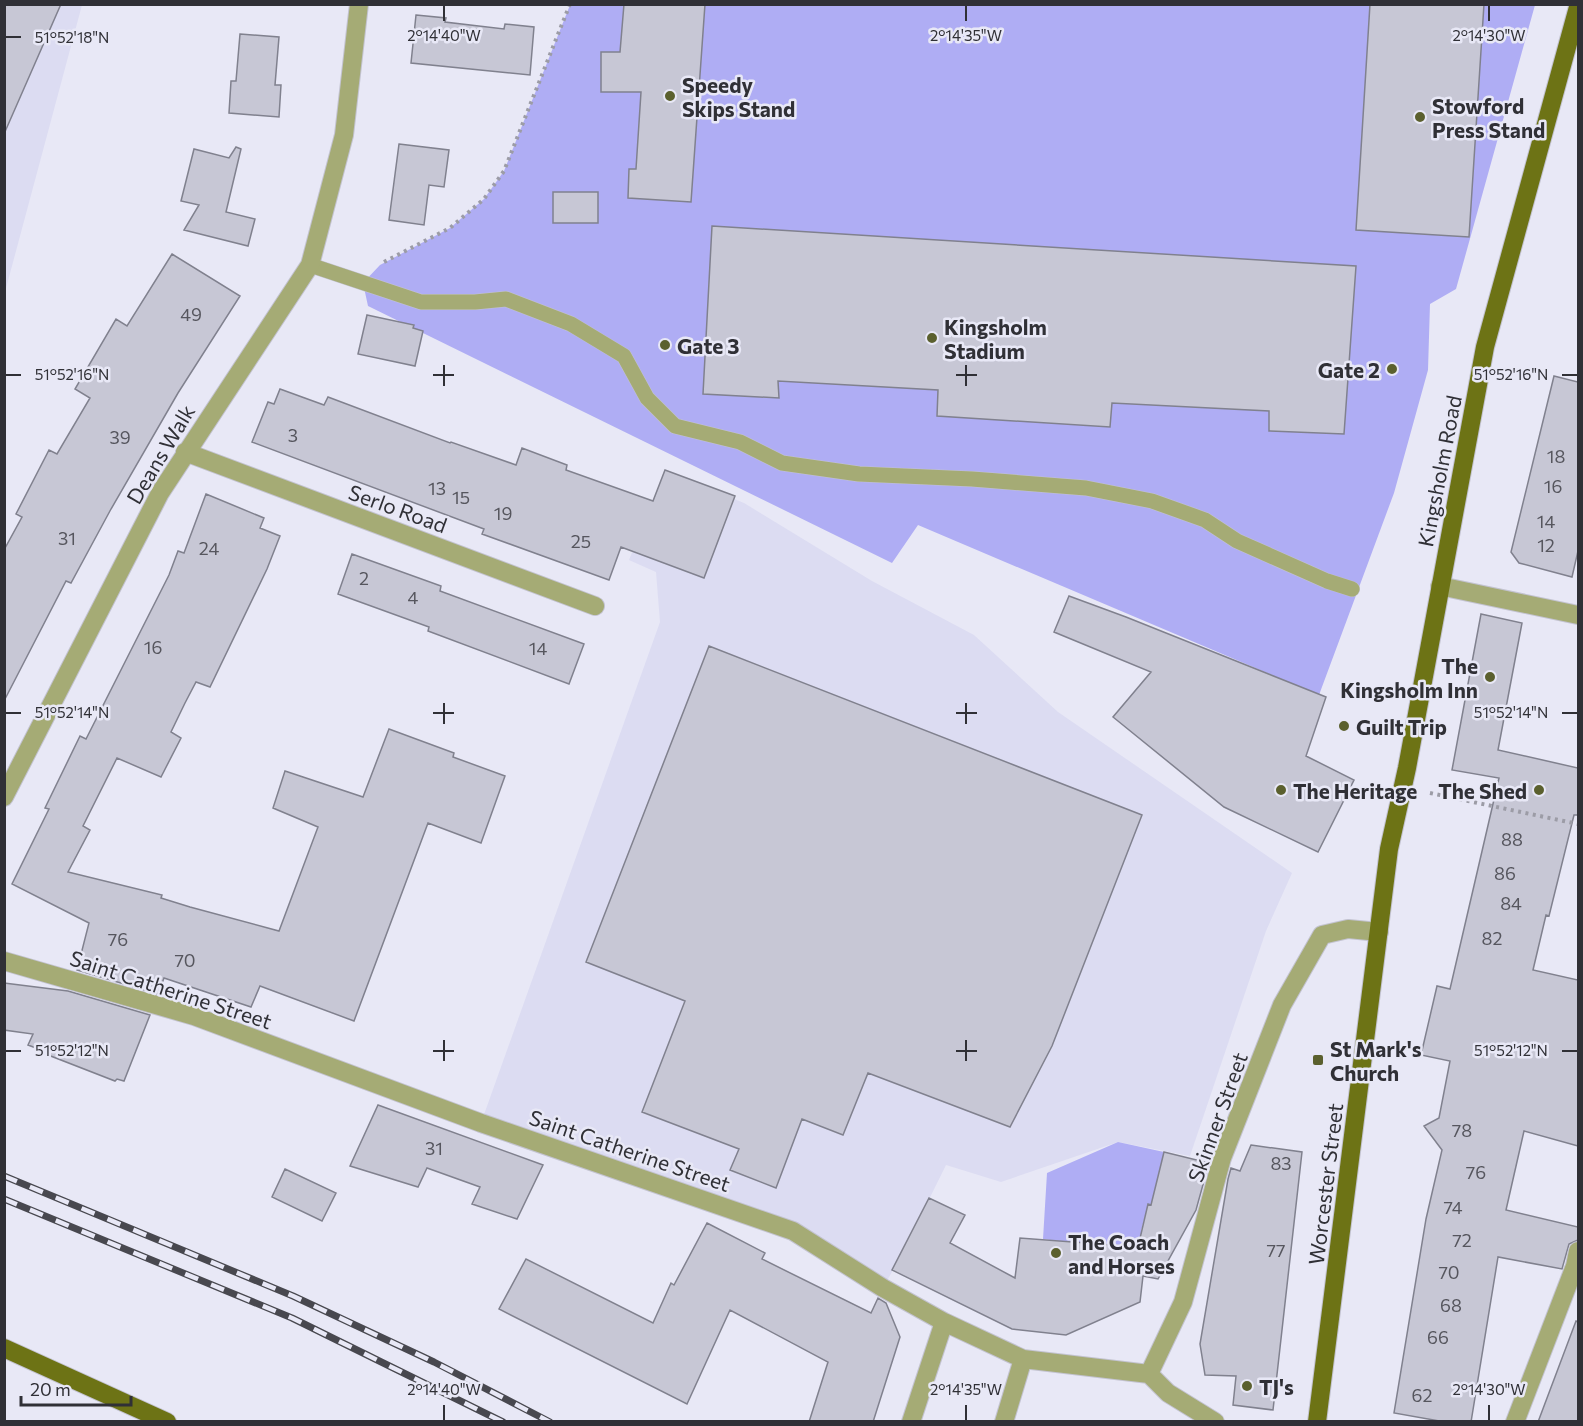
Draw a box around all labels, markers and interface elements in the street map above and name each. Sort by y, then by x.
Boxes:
text: 2°14'40"W [407,26,481,44]
text: 2°14'35"W [930,26,1002,44]
text: 2°14'30"W [1452,26,1526,44]
text: 51°52'18"N [35,28,109,46]
place label: Speedy Skips Stand [682,72,795,121]
marker: Speedy Skips Stand [663,89,677,103]
place label: Stowford Press Stand [1432,93,1545,142]
marker: Stowford Press Stand [1413,110,1427,124]
house number: 49 [180,303,202,325]
place label: Kingsholm Stadium [944,314,1047,363]
marker: Kingsholm Stadium [925,331,939,345]
place label: Gate 3 [677,333,739,358]
marker: Gate 3 [658,338,672,352]
place label: Gate 2 [1318,357,1380,382]
marker: Gate 2 [1385,362,1399,376]
text: 51°52'16"N [35,365,109,383]
text: 51°52'16"N [1474,365,1548,383]
street label: Kingsholm Road [1412,393,1466,549]
street label: Deans Walk [121,400,199,508]
house number: 3 [288,424,298,446]
house number: 39 [109,426,131,448]
house number: 18 [1547,445,1565,467]
house number: 16 [1544,475,1562,497]
house number: 13 [428,477,446,499]
street label: Serlo Road [345,479,451,537]
house number: 15 [452,486,470,508]
house number: 19 [494,502,512,524]
house number: 14 [1537,510,1555,532]
house number: 31 [58,527,76,549]
house number: 25 [571,530,591,552]
house number: 12 [1537,534,1555,556]
house number: 24 [199,537,219,559]
house number: 2 [359,567,369,589]
house number: 4 [408,586,419,608]
house number: 16 [144,636,162,658]
house number: 14 [529,637,547,659]
place label: The Kingsholm Inn [1340,653,1478,702]
marker: The Kingsholm Inn [1483,670,1497,684]
text: 51°52'14"N [35,703,109,721]
text: 51°52'14"N [1474,703,1548,721]
place label: Guilt Trip [1356,714,1447,739]
marker: Guilt Trip [1337,719,1351,733]
place label: The Heritage [1293,778,1417,803]
place label: The Shed [1438,778,1527,803]
marker: The Heritage [1274,783,1288,797]
marker: The Shed [1532,783,1546,797]
house number: 88 [1501,828,1523,850]
house number: 86 [1494,862,1516,884]
house number: 84 [1500,892,1522,914]
house number: 82 [1482,927,1502,949]
house number: 76 [108,928,128,950]
street label: Saint Catherine Street [67,945,275,1033]
house number: 70 [174,949,196,971]
place label: St Mark's Church [1330,1036,1422,1085]
text: 51°52'12"N [35,1041,109,1059]
text: 51°52'12"N [1474,1041,1548,1059]
street label: Skinner Street [1182,1049,1252,1185]
marker: St Mark's Church [1311,1053,1325,1067]
street label: Worcester Street [1303,1102,1347,1266]
street label: Saint Catherine Street [526,1104,734,1196]
house number: 78 [1452,1119,1472,1141]
house number: 31 [425,1137,443,1159]
house number: 83 [1270,1152,1292,1174]
house number: 76 [1466,1161,1486,1183]
house number: 74 [1443,1196,1463,1218]
place label: The Coach and Horses [1068,1229,1175,1278]
house number: 72 [1452,1229,1472,1251]
house number: 77 [1266,1239,1286,1261]
marker: The Coach and Horses [1049,1246,1063,1260]
house number: 70 [1438,1261,1460,1283]
house number: 68 [1440,1294,1462,1316]
house number: 66 [1427,1326,1449,1348]
scale bar [21,1369,130,1407]
place label: TJ's [1259,1374,1294,1399]
text: 20 m [30,1378,71,1400]
marker: TJ's [1240,1379,1254,1393]
text: 2°14'40"W [407,1380,481,1398]
text: 2°14'35"W [930,1380,1002,1398]
text: 2°14'30"W [1452,1380,1526,1398]
house number: 62 [1412,1384,1432,1406]

